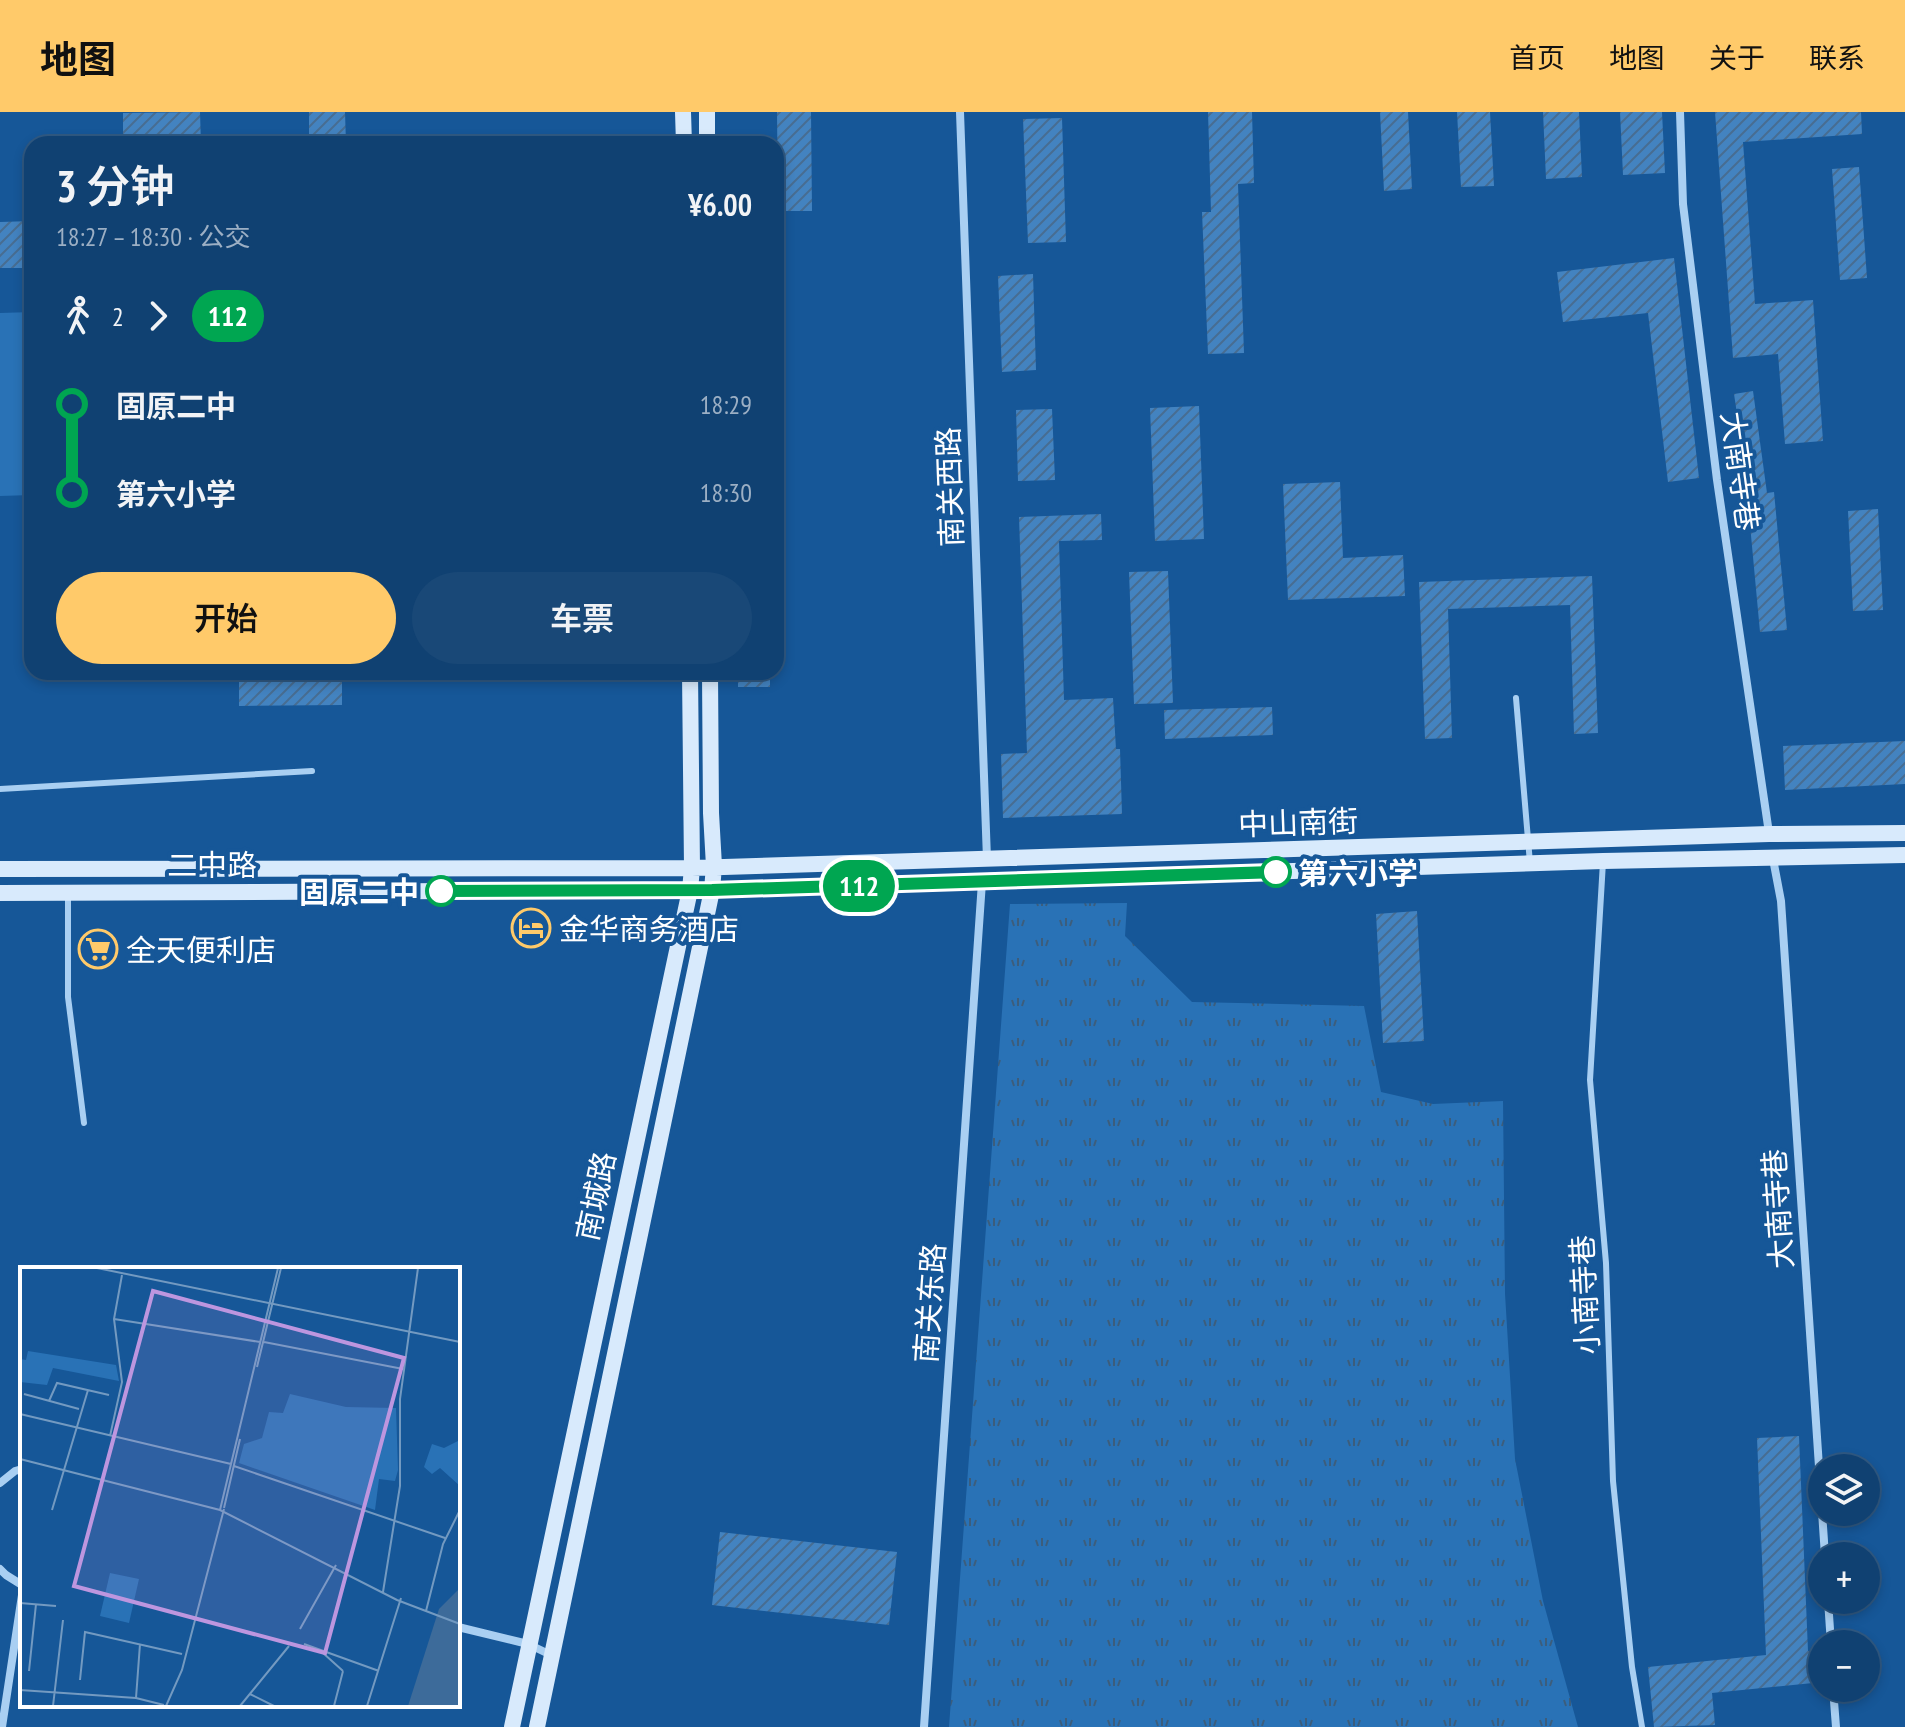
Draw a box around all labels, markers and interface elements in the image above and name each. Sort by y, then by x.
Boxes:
text: 地图 [40,34,116,83]
text: 首页 [1509,39,1565,76]
text: 地图 [1609,39,1665,76]
text: 关于 [1709,39,1765,76]
text: 联系 [1809,39,1865,76]
text: 3 分钟 [56,157,174,214]
text: ¥6.00 [688,185,752,224]
text: 18:27 – 18:30 · 公交 [56,220,251,253]
icon: walk [56,294,100,338]
icon: forward [136,294,180,338]
text: 112 [208,297,248,334]
text: 2 [112,300,124,333]
text: 固原二中 [116,386,236,425]
text: 18:29 [700,388,752,421]
street label: 大南寺巷 [1713,409,1769,533]
street label: 南关西路 [927,426,971,548]
text: 第六小学 [116,474,236,513]
text: 18:30 [700,476,752,509]
button: 开始 [56,572,396,664]
button: 车票 [412,572,752,664]
street label: 中山南街 [1237,800,1359,844]
street label: 二中路 [167,845,257,884]
place label: 第六小学 [1298,853,1418,892]
marker: 第六小学 [1261,857,1291,887]
line badge: 112 [813,860,905,912]
text: 112 [839,867,879,904]
place label: 固原二中 [299,872,419,911]
marker: 固原二中 [426,876,456,906]
hotel icon: 金华商务酒店 [510,907,552,949]
place label: 金华商务酒店 [559,909,739,948]
supermarket icon: 全天便利店 [77,928,119,970]
place label: 全天便利店 [126,930,276,969]
street label: 南城路 [567,1148,623,1244]
street label: 大南寺巷 [1753,1148,1801,1270]
street label: 小南寺巷 [1561,1234,1607,1356]
street label: 南关东路 [905,1242,953,1364]
inset map [20,1267,460,1707]
map controls [1808,1454,1880,1702]
button: layers [1808,1454,1880,1526]
button: + [1808,1542,1880,1614]
button: − [1808,1630,1880,1702]

